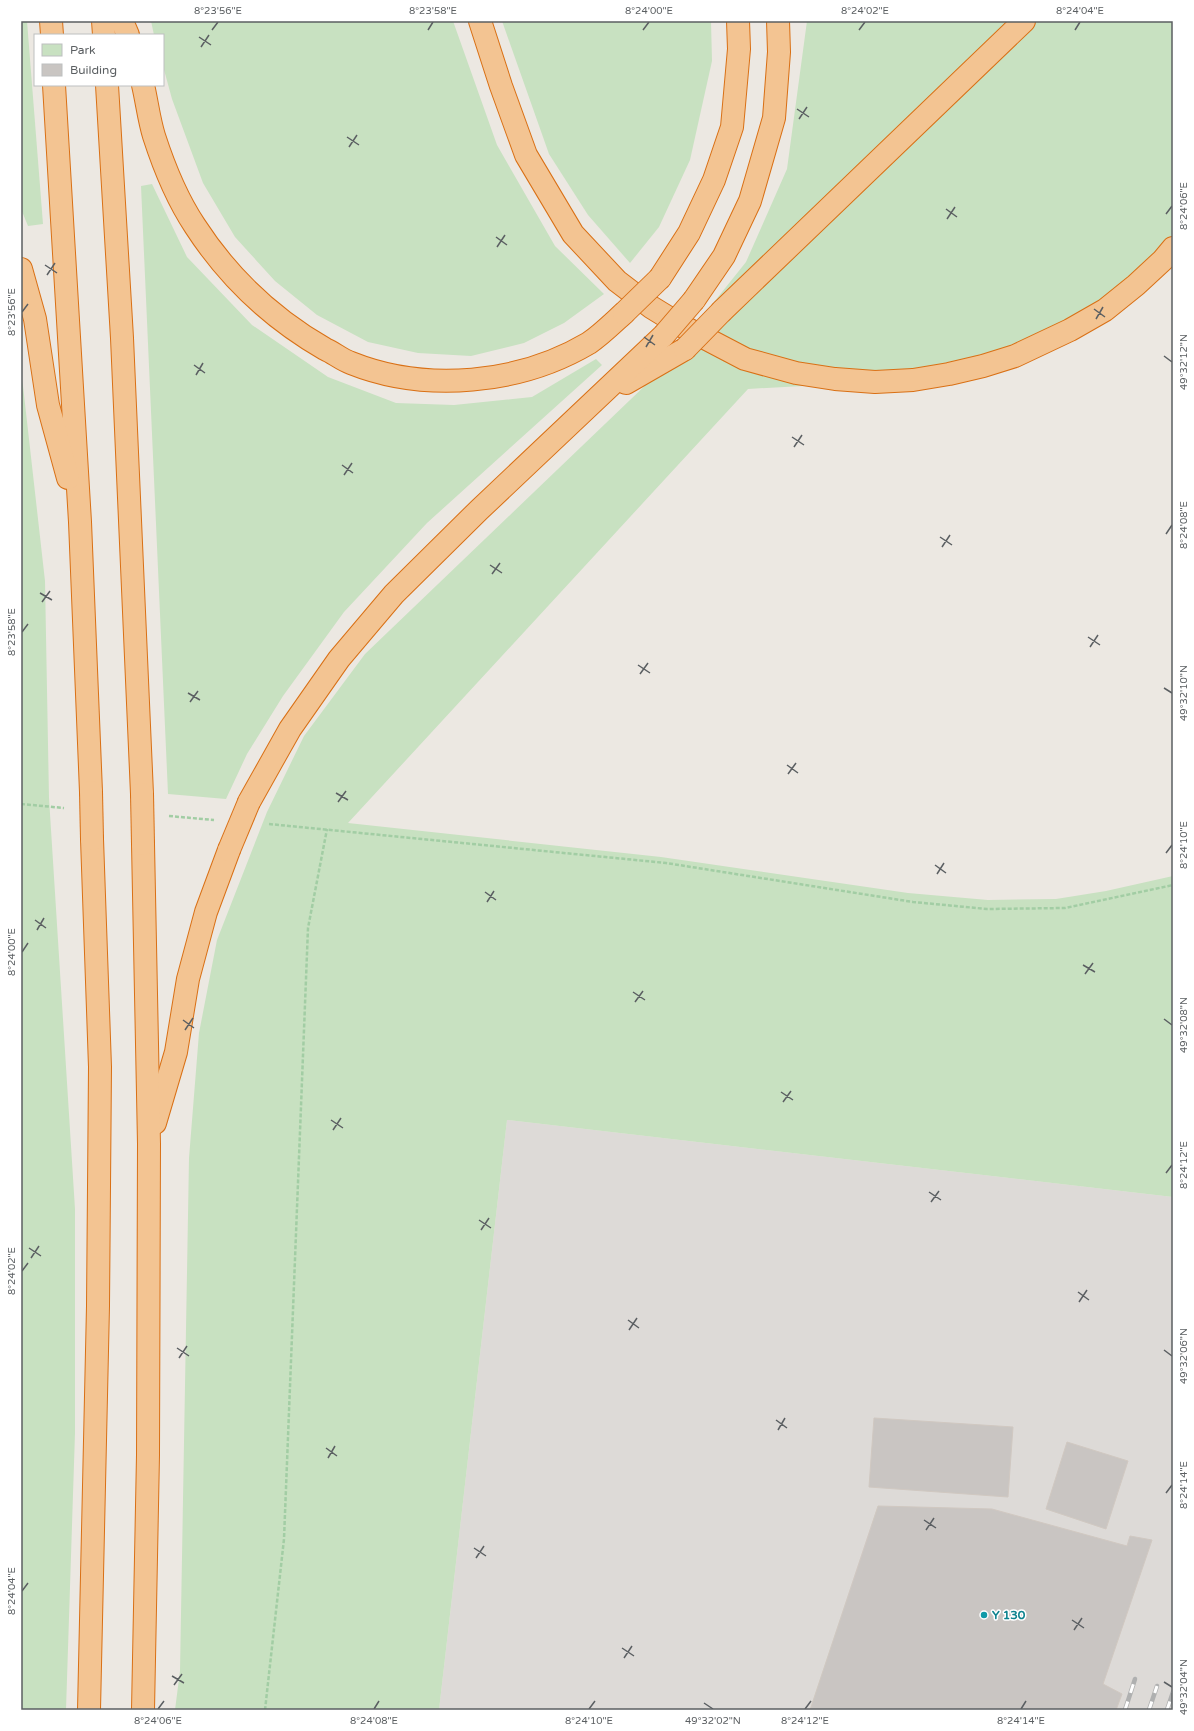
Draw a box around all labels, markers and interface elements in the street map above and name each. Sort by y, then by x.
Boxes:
text: 8°23'56"E [194,5,242,17]
text: 8°23'58"E [409,5,457,17]
text: 8°24'00"E [625,5,673,17]
text: 8°24'02"E [841,5,889,17]
text: 8°24'04"E [1056,5,1104,17]
legend [34,34,164,86]
text: Park [70,43,96,57]
text: Building [70,63,117,77]
text: 8°24'06"E [1178,182,1190,230]
text: 8°23'56"E [6,288,18,336]
text: 49°32'12"N [1178,334,1190,390]
text: 8°24'08"E [1178,501,1190,549]
text: 8°23'58"E [6,608,18,656]
text: 49°32'10"N [1178,665,1190,721]
text: 8°24'10"E [1178,821,1190,869]
text: 8°24'00"E [6,928,18,976]
text: 49°32'08"N [1178,997,1190,1053]
text: 8°24'12"E [1178,1141,1190,1189]
text: 8°24'02"E [6,1247,18,1295]
text: 49°32'06"N [1178,1328,1190,1384]
text: 8°24'14"E [1178,1461,1190,1509]
text: 8°24'04"E [6,1567,18,1615]
place label: Y 130 [992,1608,1026,1622]
marker: Y 130 [979,1610,989,1620]
text: 49°32'04"N [1178,1659,1190,1715]
text: 8°24'06"E [134,1715,182,1727]
text: 8°24'08"E [350,1715,398,1727]
text: 8°24'10"E [565,1715,613,1727]
text: 49°32'02"N [685,1715,741,1727]
text: 8°24'12"E [781,1715,829,1727]
text: 8°24'14"E [997,1715,1045,1727]

